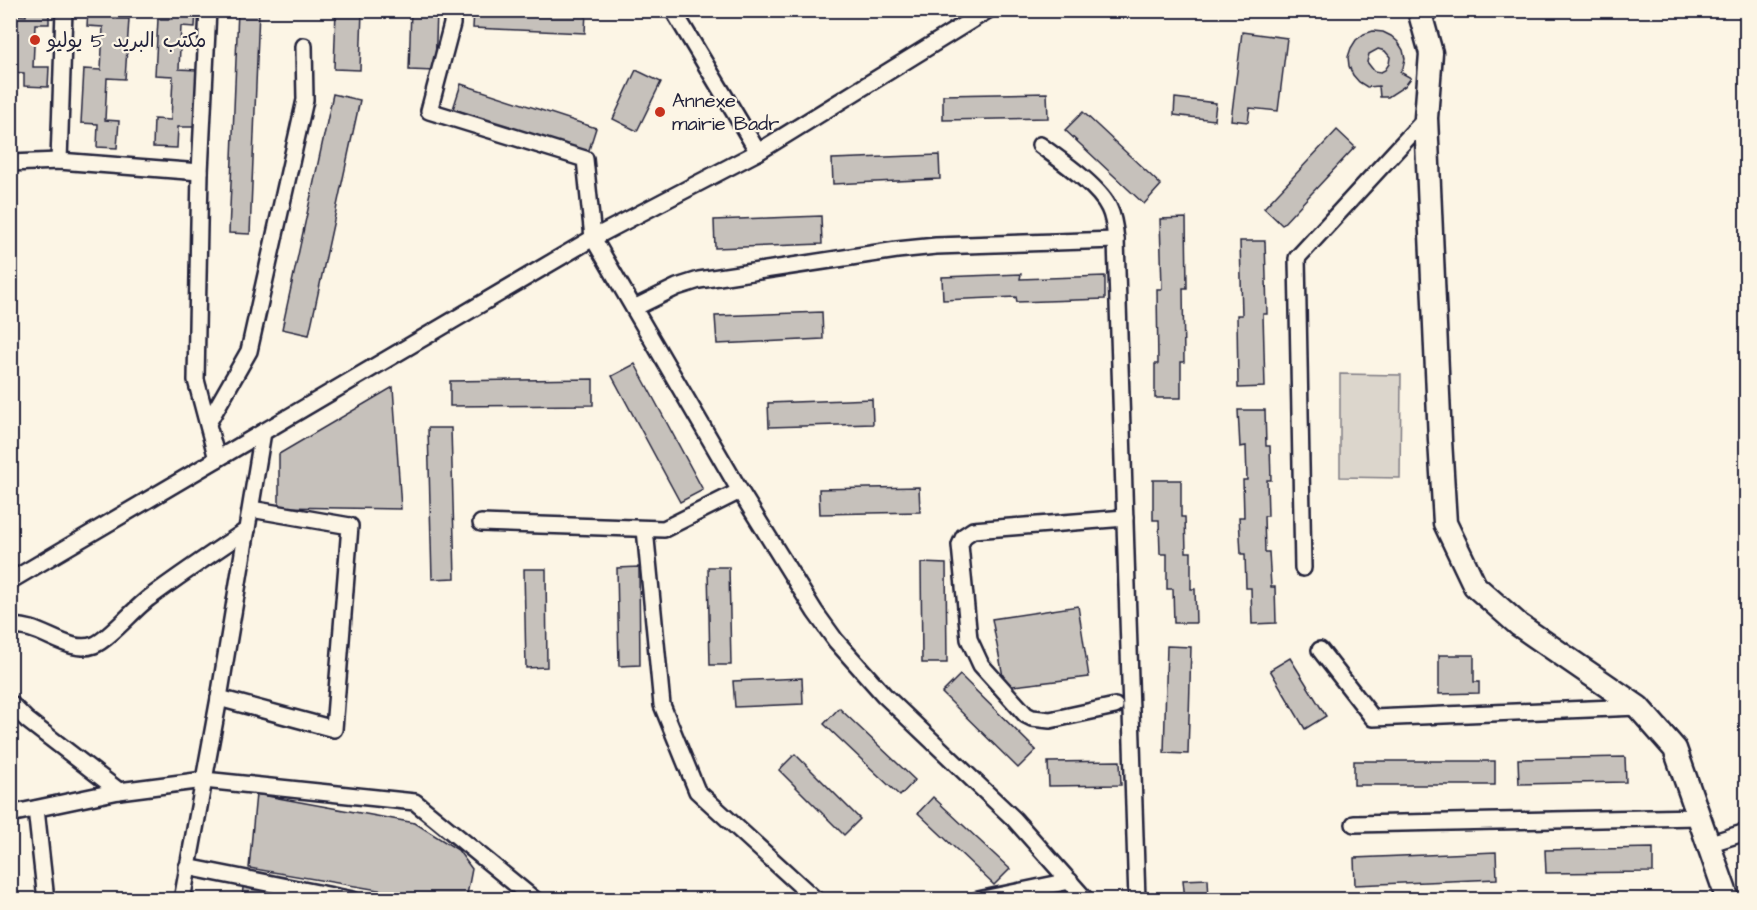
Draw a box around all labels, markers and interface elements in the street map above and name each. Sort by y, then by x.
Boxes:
place label: مكتب البريد 5 يوليو [46,27,206,55]
marker: مكتب البريد 5 يوليو [28,33,42,47]
place label: Annexe mairie Badr [672,87,779,138]
marker: Annexe mairie Badr [653,105,667,119]

